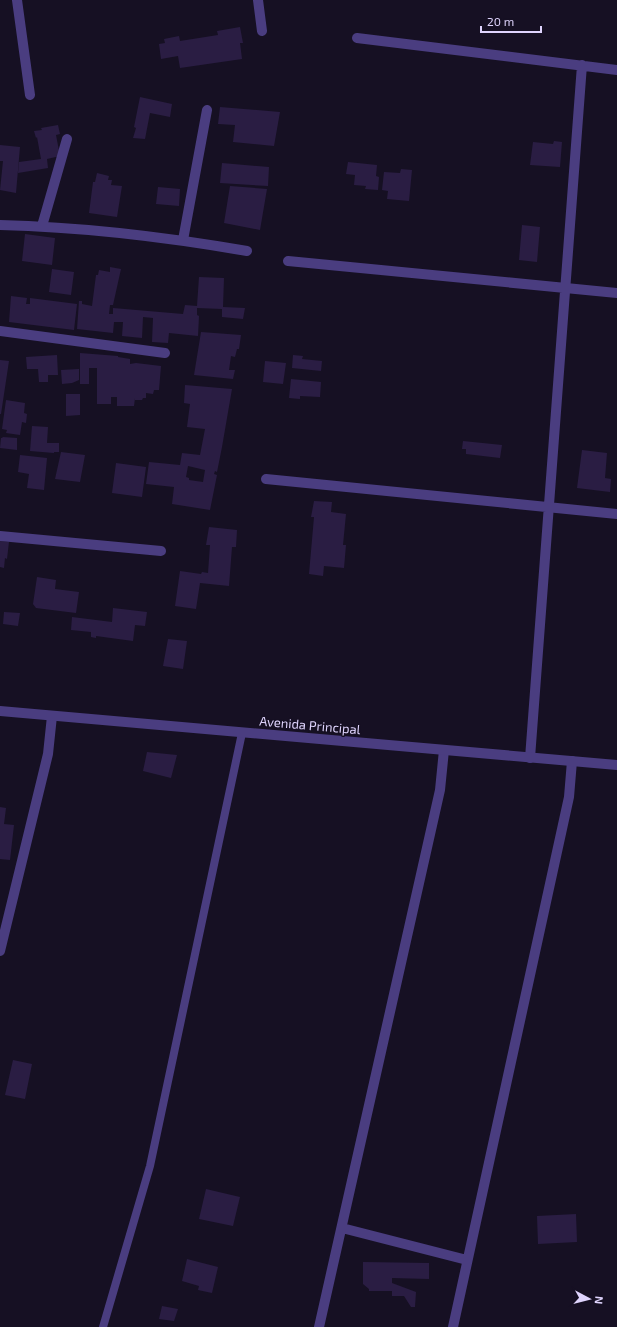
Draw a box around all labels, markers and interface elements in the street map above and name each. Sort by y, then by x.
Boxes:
scale bar [481,8,541,34]
text: 20 m [487,14,514,28]
street label: Avenida Principal [259,713,361,737]
north arrow [569,1279,609,1319]
text: N [592,1296,606,1305]

